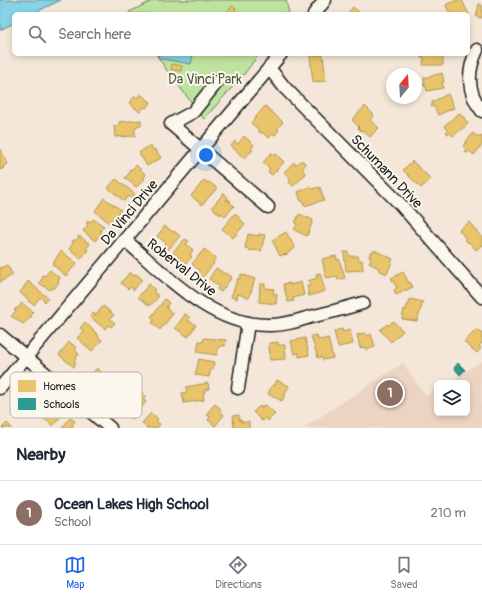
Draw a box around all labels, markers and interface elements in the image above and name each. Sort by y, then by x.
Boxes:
search box [12,12,470,56]
icon: search [26,23,48,45]
text: Search here [58,25,131,44]
north arrow [386,68,422,104]
park label: Da Vinci Park [168,71,242,88]
street label: Schumann Drive [347,131,426,212]
your location [196,145,216,165]
street label: Da Vinci Drive [97,176,162,248]
street label: Roberval Drive [144,235,220,300]
legend [10,372,142,418]
pin: 1 [377,378,403,408]
text: Homes [43,380,76,393]
map controls [434,380,470,416]
button: layers [434,380,470,416]
text: Schools [43,398,80,411]
text: Nearby [16,444,65,465]
text: Ocean Lakes High School [54,495,209,514]
text: 1 [26,505,32,521]
text: 210 m [430,505,466,521]
text: School [54,514,91,530]
tab: Map [64,554,86,591]
tab: Directions [215,554,262,591]
tab: Saved [390,554,418,591]

